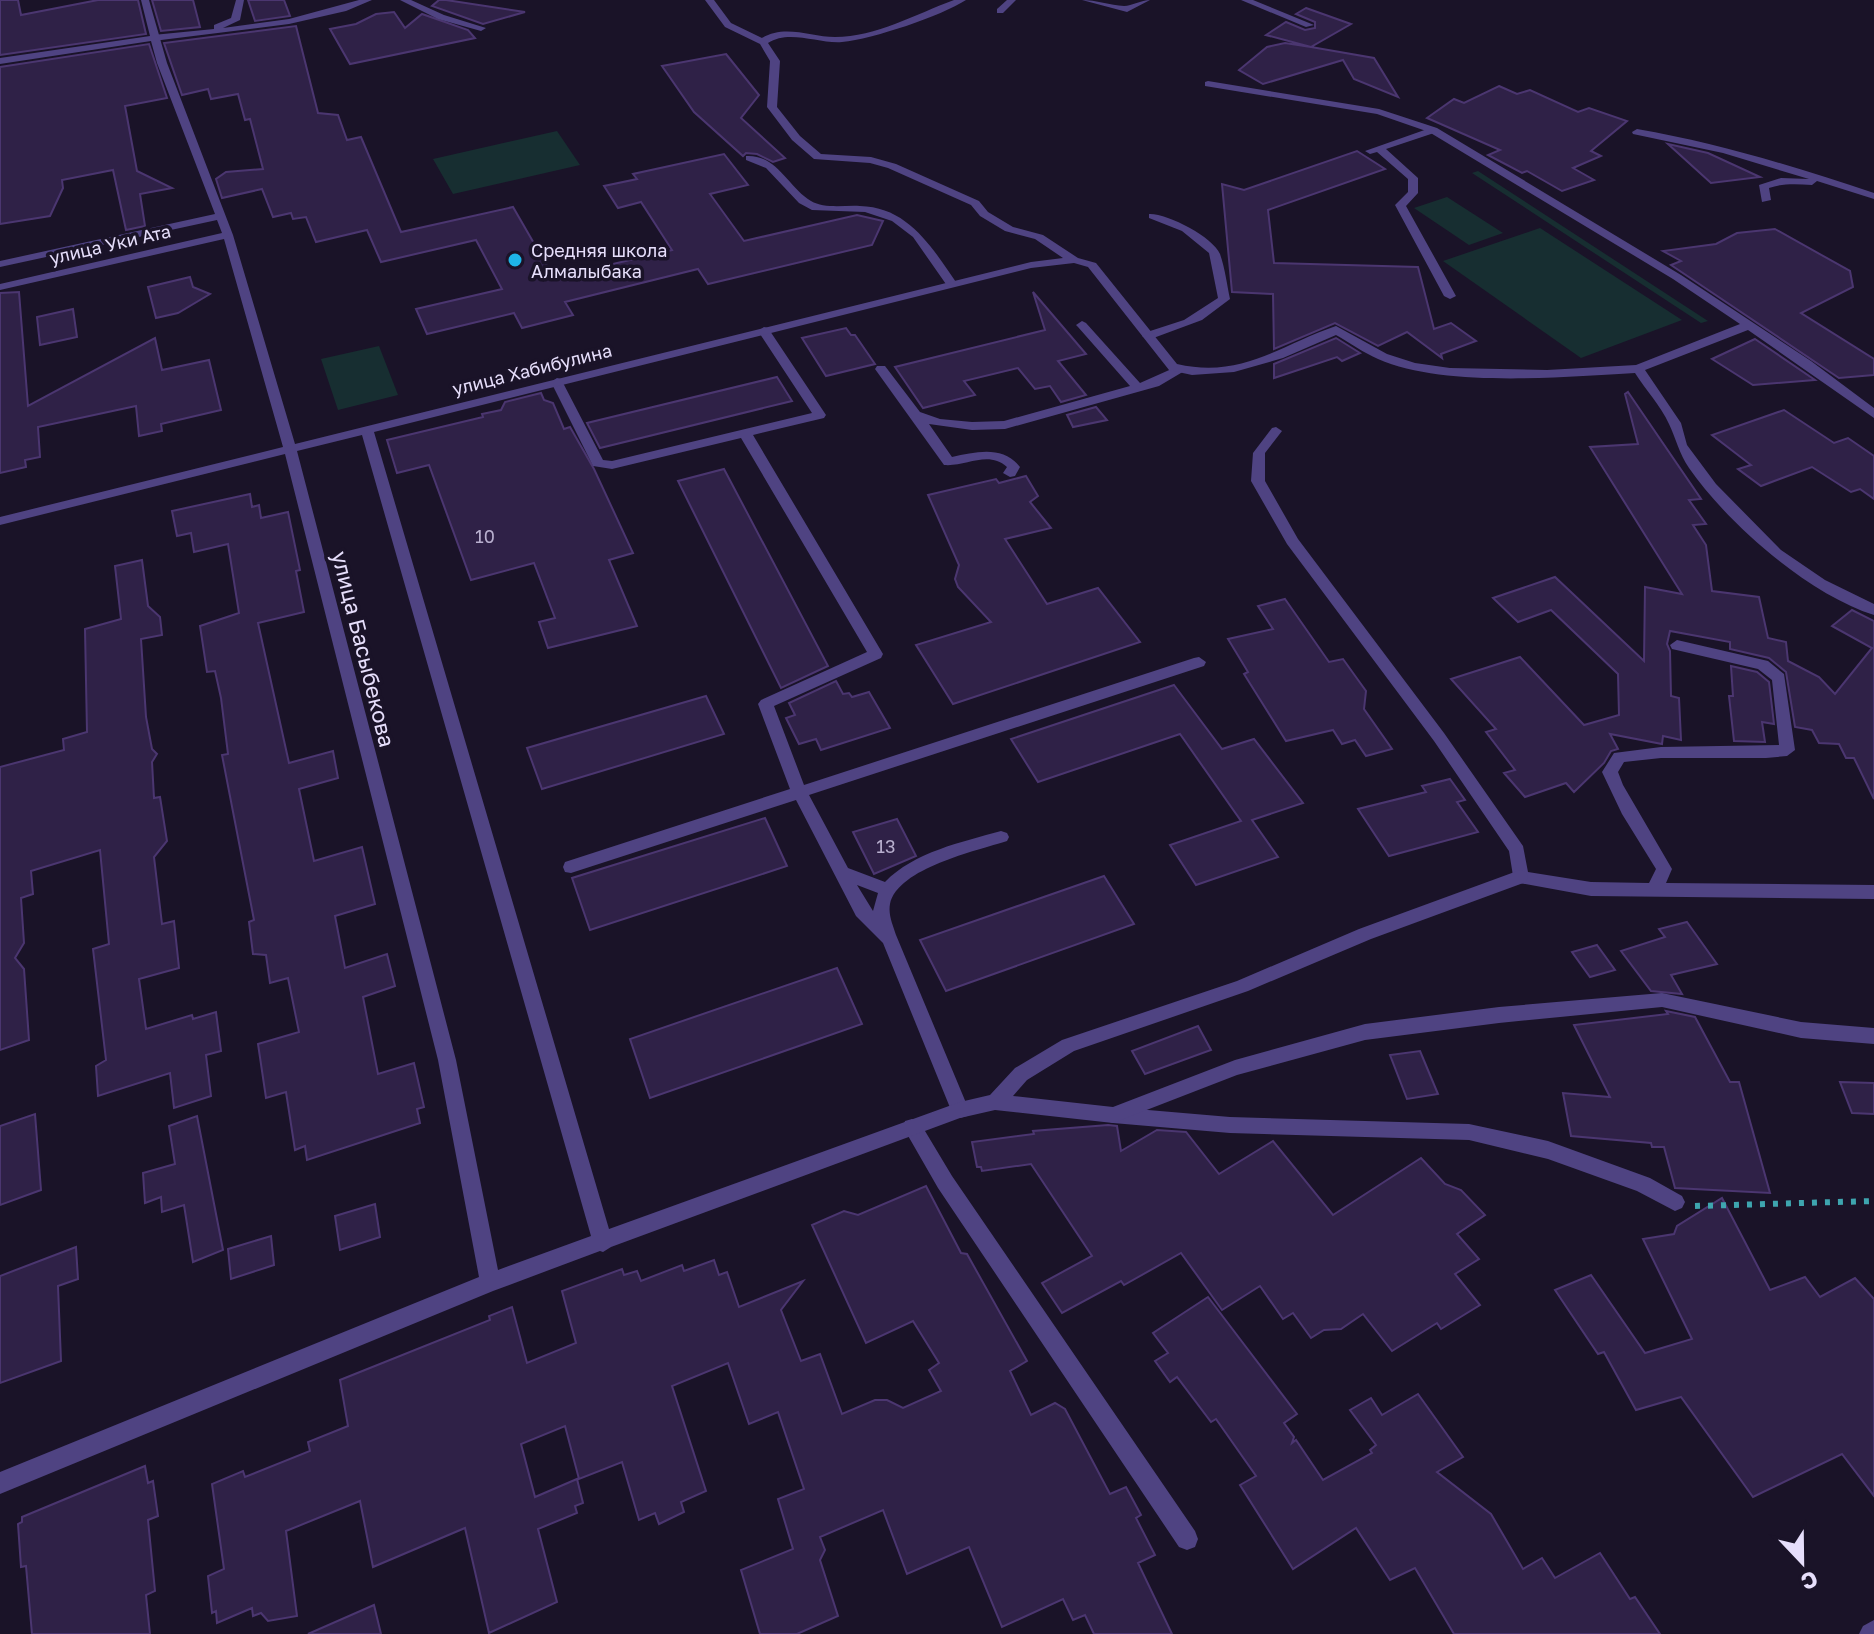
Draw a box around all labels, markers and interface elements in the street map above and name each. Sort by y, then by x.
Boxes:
street label: улица Уки Ата [47,219,173,269]
place label: Средняя школа Алмалыбака [531,239,667,282]
marker: Средняя школа Алмалыбака [506,251,524,269]
street label: улица Хабибулина [450,339,614,399]
house number: 10 [475,525,495,547]
street label: улица Басыбекова [327,548,401,750]
house number: 13 [876,835,896,857]
north arrow [1762,1522,1842,1602]
text: С [1797,1566,1822,1596]

